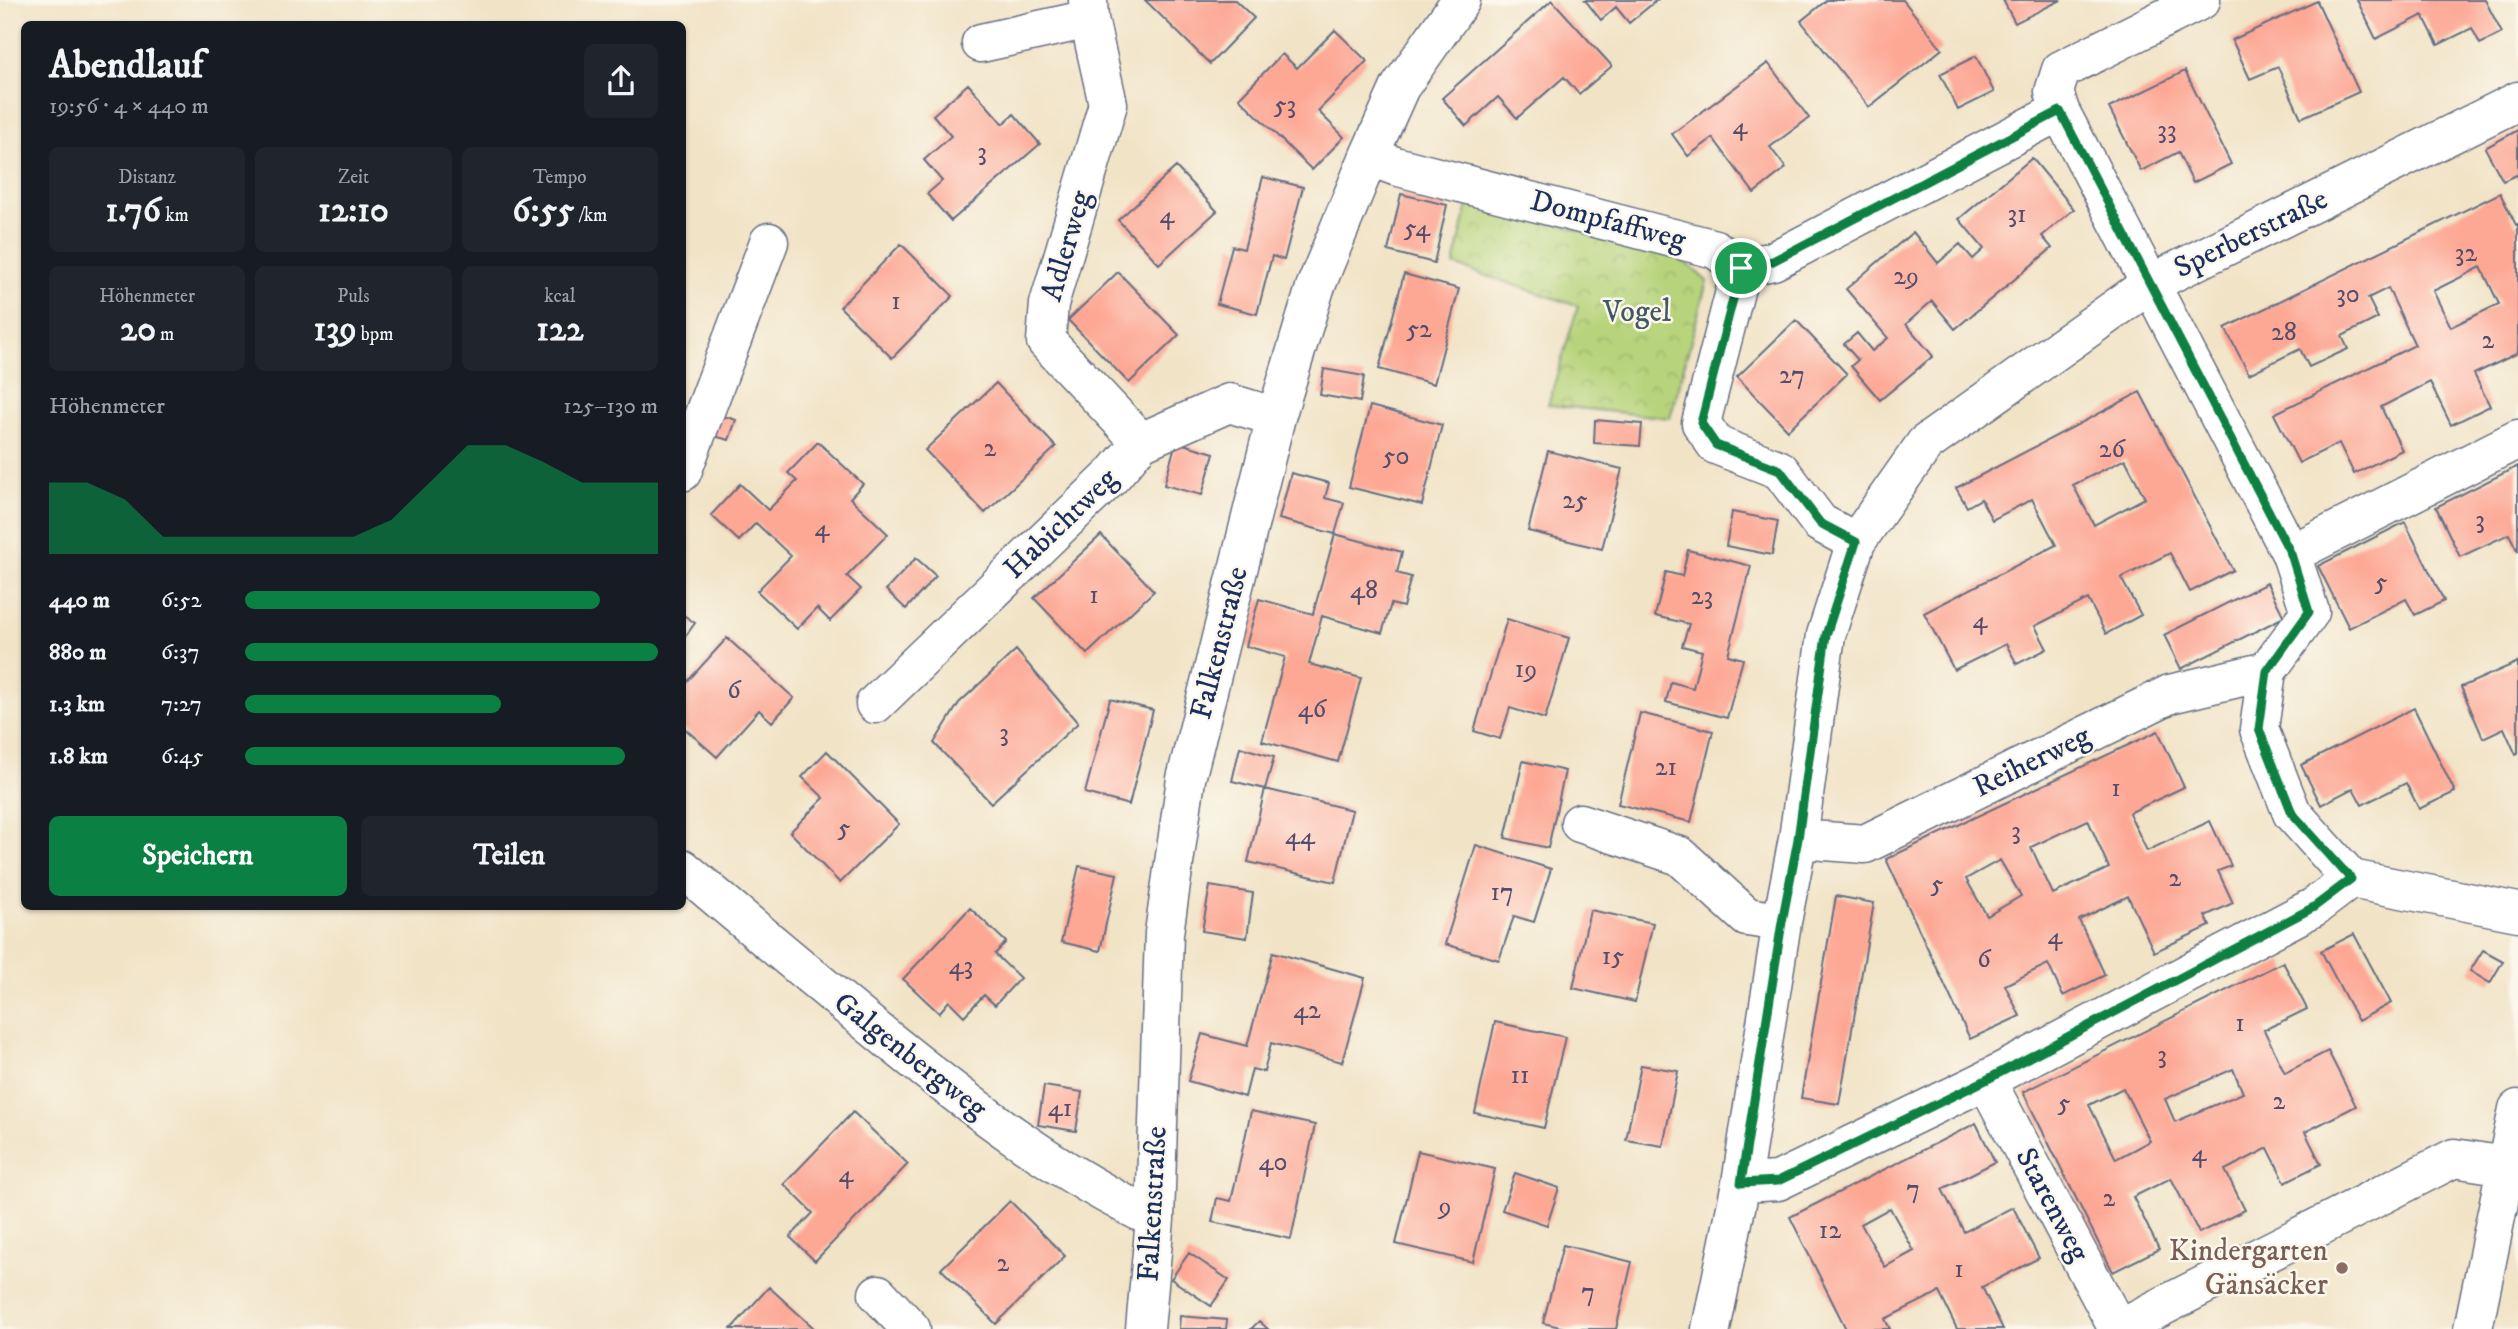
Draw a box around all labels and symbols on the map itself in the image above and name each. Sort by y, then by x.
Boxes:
house number: 53 [1274,89,1296,122]
house number: 4 [1733,110,1749,143]
house number: 33 [2157,114,2177,147]
house number: 3 [977,136,987,169]
street label: Sperberstraße [2168,181,2334,287]
street label: Dompfaffweg [1526,182,1690,260]
street label: Adlerweg [1034,186,1100,305]
house number: 31 [2007,198,2027,231]
house number: 4 [1160,199,1176,232]
house number: 54 [1404,212,1431,245]
house number: 32 [2455,237,2477,270]
pin [1711,238,1771,298]
house number: 29 [1893,260,1919,293]
house number: 30 [2336,278,2360,311]
house number: 1 [891,285,901,318]
park label: Vogel [1602,294,1671,331]
house number: 52 [1406,313,1432,346]
house number: 28 [2271,316,2297,349]
house number: 2 [2482,324,2495,357]
house number: 27 [1779,359,1805,392]
house number: 2 [984,432,997,465]
house number: 26 [2099,433,2127,466]
house number: 50 [1383,440,1409,473]
street label: Habichtweg [996,460,1126,587]
house number: 25 [1562,484,1588,517]
house number: 3 [2475,504,2485,537]
house number: 4 [815,512,831,545]
street label: Falkenstraße [1183,563,1257,723]
house number: 5 [2375,566,2388,599]
house number: 48 [1350,574,1378,607]
house number: 1 [1089,579,1099,612]
house number: 23 [1691,580,1713,613]
house number: 4 [1973,604,1989,637]
house number: 19 [1515,653,1537,686]
house number: 6 [727,674,742,707]
house number: 46 [1298,693,1328,726]
house number: 3 [999,717,1009,750]
street label: Reiherweg [1967,718,2097,806]
house number: 21 [1655,751,1677,784]
house number: 1 [2111,772,2121,805]
house number: 5 [838,812,851,845]
house number: 3 [2011,815,2021,848]
house number: 44 [1285,820,1316,853]
house number: 2 [2169,862,2182,895]
house number: 5 [1931,868,1944,901]
house number: 17 [1490,876,1514,909]
house number: 4 [2048,920,2064,953]
house number: 15 [1602,940,1624,973]
house number: 6 [1977,943,1992,976]
house number: 43 [949,950,973,983]
street label: Galgenbergweg [826,985,994,1128]
house number: 42 [1293,994,1321,1027]
house number: 1 [2235,1007,2245,1040]
house number: 3 [2157,1039,2167,1072]
house number: 11 [1510,1059,1530,1092]
house number: 2 [2273,1085,2286,1118]
house number: 5 [2058,1087,2071,1120]
house number: 41 [1048,1092,1072,1125]
street label: Falkenstraße [1130,1125,1176,1283]
house number: 4 [2192,1137,2208,1170]
street label: Starenweg [2007,1142,2097,1269]
house number: 40 [1259,1146,1287,1179]
house number: 4 [839,1158,855,1191]
house number: 7 [1906,1173,1920,1206]
house number: 2 [2103,1182,2116,1215]
house number: 9 [1437,1190,1451,1223]
house number: 12 [1819,1214,1841,1247]
place label: Kindergarten Gänsäcker [2169,1233,2328,1304]
house number: 2 [997,1247,1010,1280]
house number: 1 [1954,1253,1964,1286]
marker: Kindergarten Gänsäcker [2334,1260,2350,1276]
house number: 7 [1581,1276,1595,1309]

